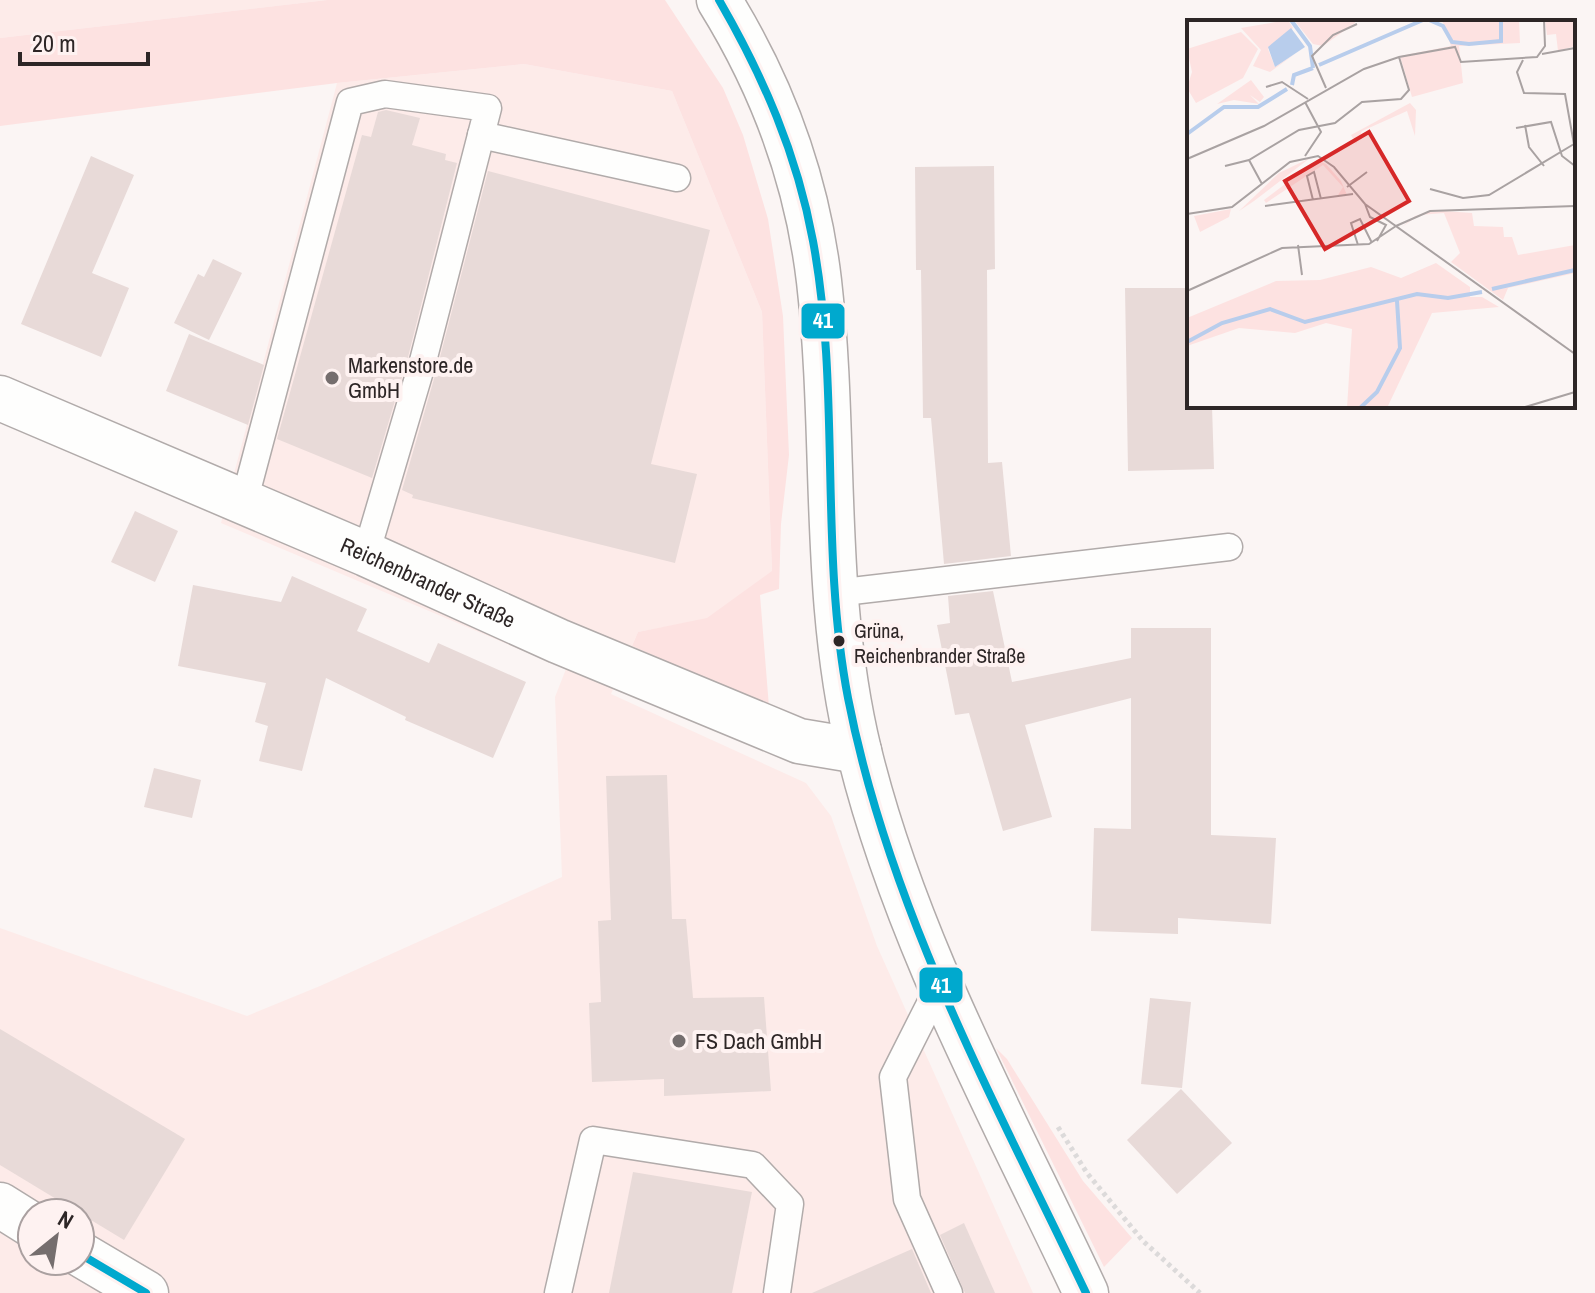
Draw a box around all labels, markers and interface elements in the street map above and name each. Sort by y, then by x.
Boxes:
scale bar [20,16,148,66]
inset map [1187,20,1575,408]
text: 20 m [32,27,76,59]
line badge: 41 [800,302,846,340]
text: 41 [813,305,834,335]
place label: Markenstore.de GmbH [348,350,473,405]
marker: Markenstore.de GmbH [323,369,341,387]
street label: Reichenbrander Straße [336,530,520,635]
place label: Grüna, Reichenbrander Straße [854,617,1025,669]
marker: Grüna, Reichenbrander Straße [831,633,847,649]
line badge: 41 [918,966,964,1004]
text: 41 [931,970,952,1000]
place label: FS Dach GmbH [695,1026,822,1056]
marker: FS Dach GmbH [670,1032,688,1050]
north arrow [16,1197,96,1277]
text: N [53,1203,79,1236]

